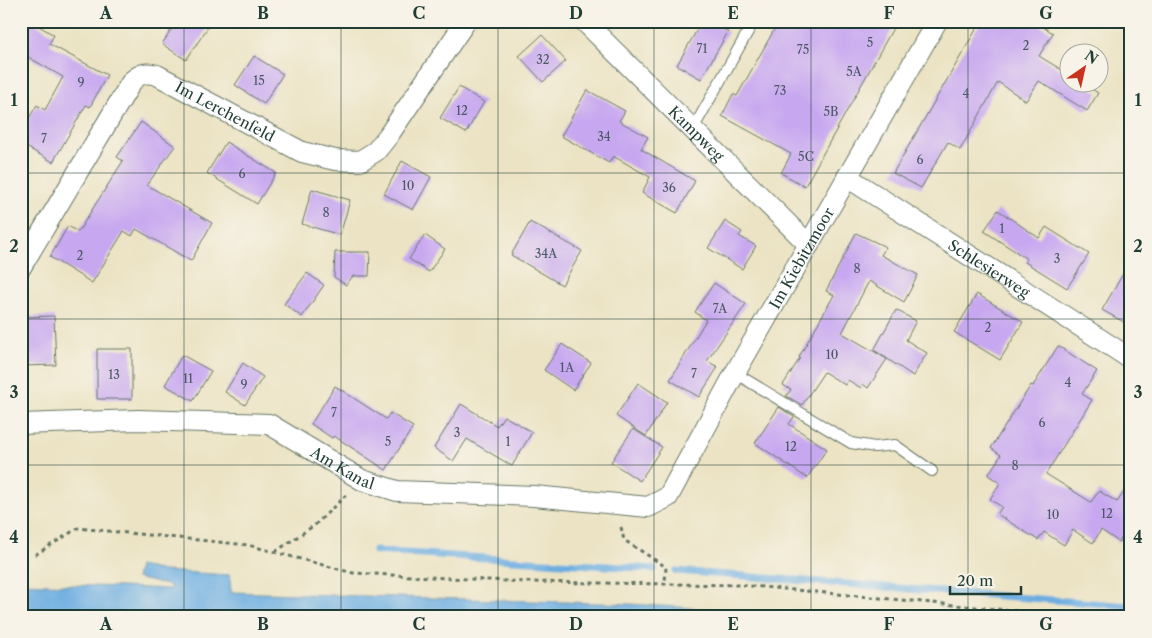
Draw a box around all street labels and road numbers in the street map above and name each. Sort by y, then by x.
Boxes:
street label: Im Lerchenfeld [172,77,278,145]
street label: Kampweg [665,101,729,165]
street label: Im Kiebitzmoor [765,203,838,312]
street label: Schlesierweg [945,235,1034,301]
street label: Am Kanal [307,441,377,493]

